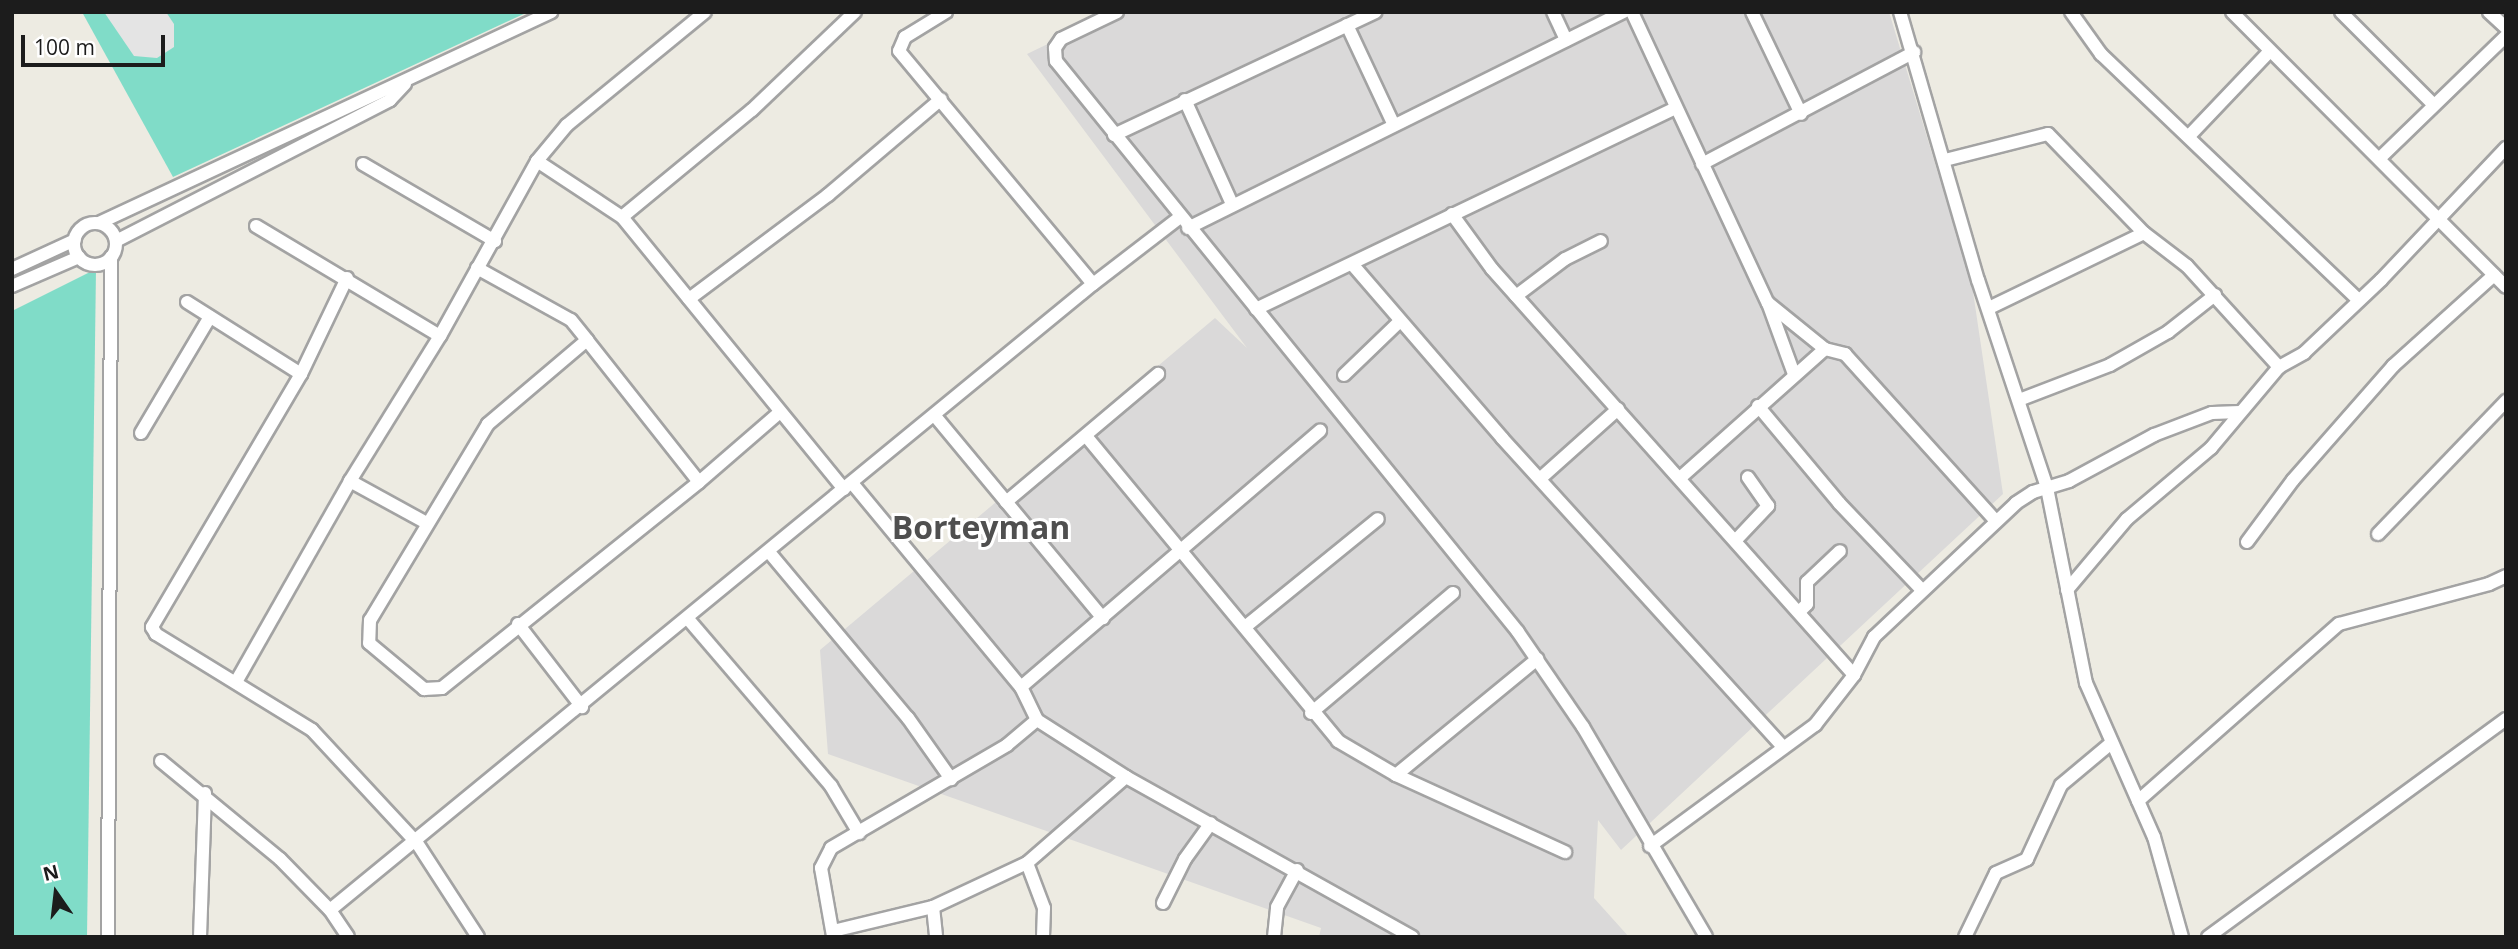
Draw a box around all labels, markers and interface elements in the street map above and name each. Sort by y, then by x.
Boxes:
scale bar [24,21,168,65]
text: 100 m [34,33,95,61]
district label: Borteyman [892,508,1070,546]
north arrow [21,858,91,928]
text: N [40,858,62,887]

